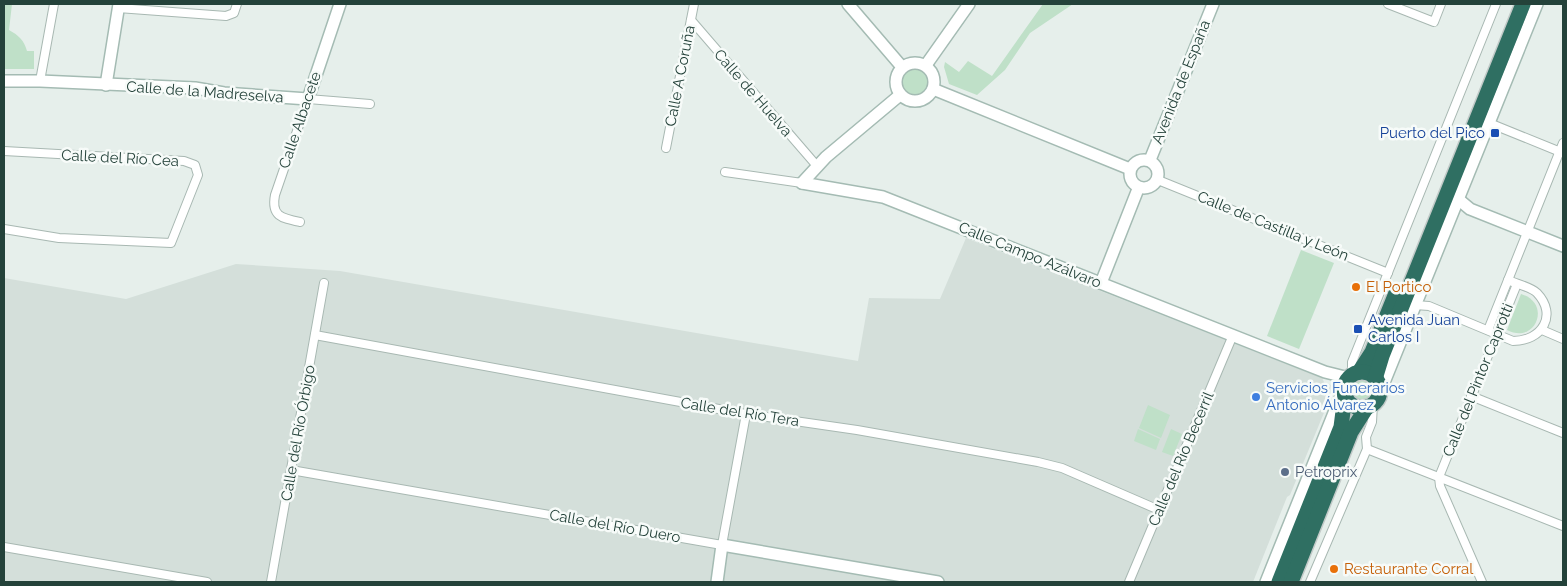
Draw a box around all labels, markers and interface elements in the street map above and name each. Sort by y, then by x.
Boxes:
street label: Avenida de España [1148,17,1214,147]
street label: Calle A Coruña [661,24,699,128]
street label: Calle de Huelva [710,46,796,140]
street label: Calle Albacete [275,69,325,171]
street label: Calle de la Madreselva [126,78,284,106]
place label: Puerto del Pico [1380,124,1485,142]
marker: Puerto del Pico [1489,127,1501,139]
street label: Calle del Río Cea [61,146,179,170]
street label: Calle de Castilla y León [1195,187,1351,265]
street label: Calle Campo Azálvaro [956,218,1104,292]
place label: El Portico [1366,278,1431,296]
marker: El Portico [1350,281,1362,293]
street label: Calle del Pintor Caprotti [1439,301,1517,459]
place label: Avenida Juan Carlos I [1368,311,1460,346]
marker: Avenida Juan Carlos I [1352,323,1364,335]
street label: Calle del Río Órbigo [277,364,319,502]
place label: Servicios Funerarios Antonio Álvarez [1266,379,1405,414]
street label: Calle del Río Becerril [1145,388,1218,529]
marker: Servicios Funerarios Antonio Álvarez [1250,391,1262,403]
street label: Calle del Río Tera [679,394,801,430]
place label: Petroprix [1295,463,1358,481]
marker: Petroprix [1279,466,1291,478]
street label: Calle del Río Duero [548,506,682,546]
place label: Restaurante Corral [1344,560,1474,578]
marker: Restaurante Corral [1328,563,1340,575]

